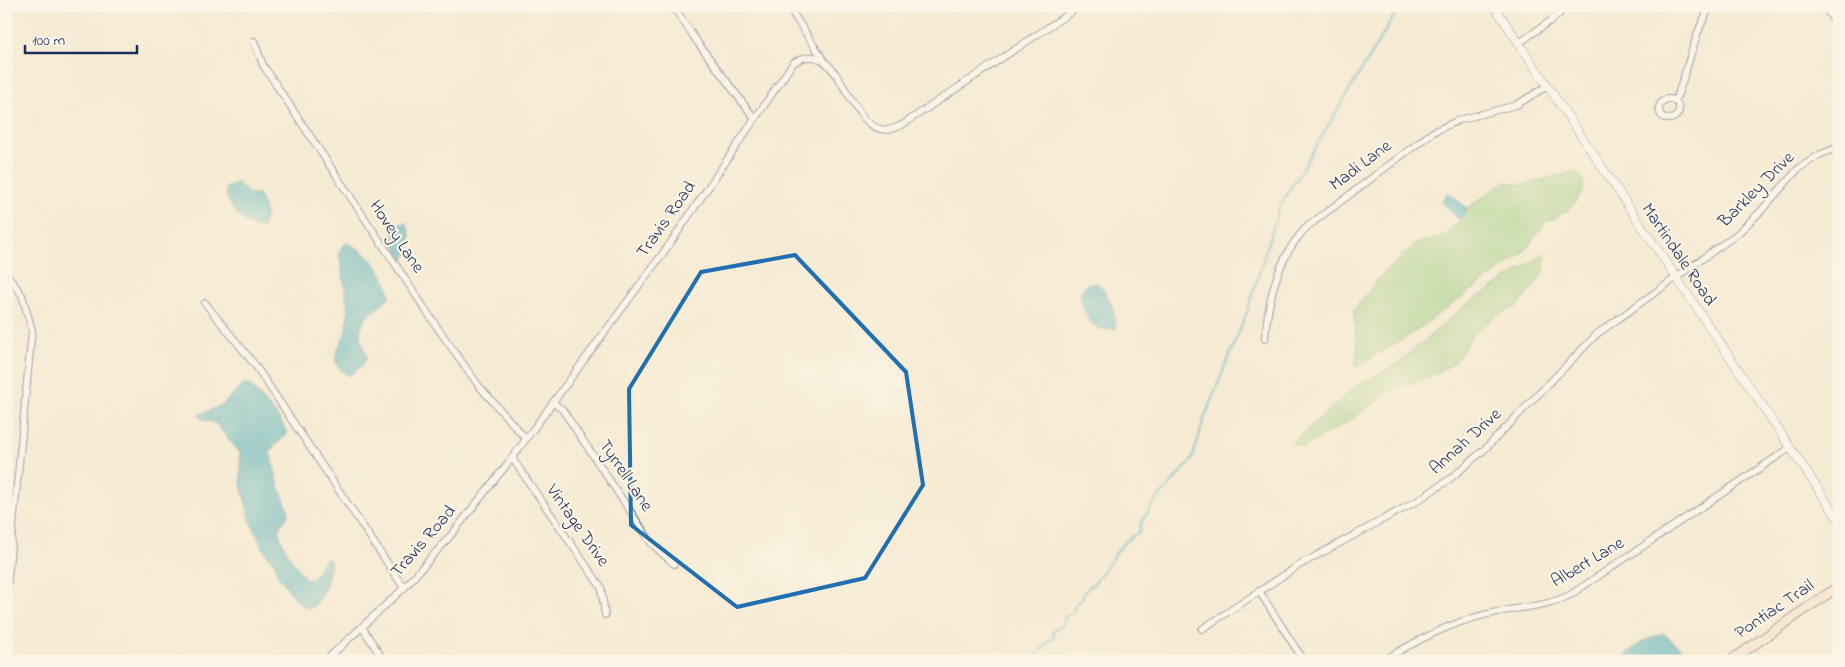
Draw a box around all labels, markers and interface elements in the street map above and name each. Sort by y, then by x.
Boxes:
scale bar [25,22,138,54]
text: 100 m [32,30,65,52]
street label: Madi Lane [1324,133,1398,198]
street label: Barkley Drive [1712,145,1802,235]
street label: Travis Road [631,176,703,264]
street label: Hovey Lane [362,195,431,280]
street label: Martindale Road [1634,198,1722,312]
street label: Annah Drive [1424,402,1509,482]
street label: Tyrrell Lane [591,435,659,518]
street label: Vintage Drive [538,479,616,574]
street label: Travis Road [385,500,463,584]
street label: Albert Lane [1547,530,1630,595]
street label: Pontiac Trail [1730,574,1820,646]

